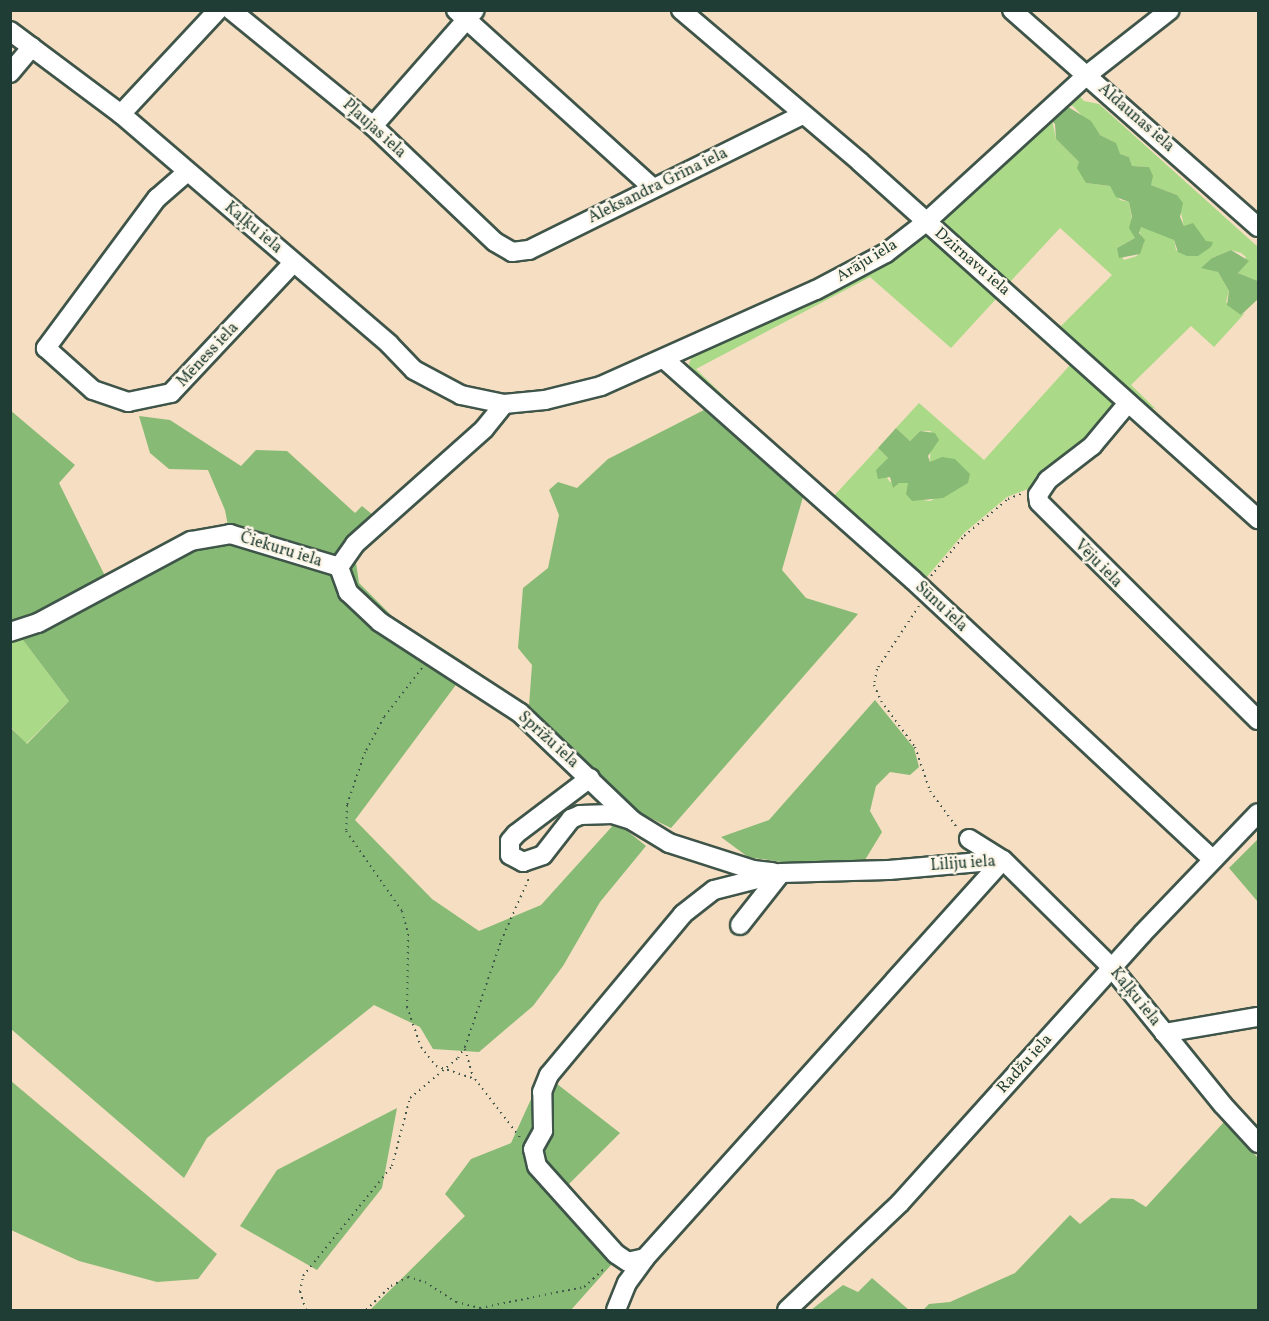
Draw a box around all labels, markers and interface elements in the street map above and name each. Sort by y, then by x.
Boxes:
street label: Aldaunas iela [1094,80,1178,156]
street label: Pļaujas iela [338,96,410,162]
street label: Aleksandra Grīna iela [585,144,731,228]
street label: Kaļķu iela [220,198,286,258]
street label: Dzirnavu iela [930,224,1014,300]
street label: Arāju iela [833,235,901,287]
street label: Mēness iela [173,319,243,391]
street label: Čiekuru iela [238,528,324,572]
street label: Vēju iela [1070,536,1126,592]
street label: Sūnu iela [911,578,971,636]
street label: Sprīžu iela [514,708,582,772]
street label: Liliju iela [930,852,996,876]
street label: Kaļķu iela [1106,964,1164,1030]
street label: Radžu iela [993,1030,1057,1098]

